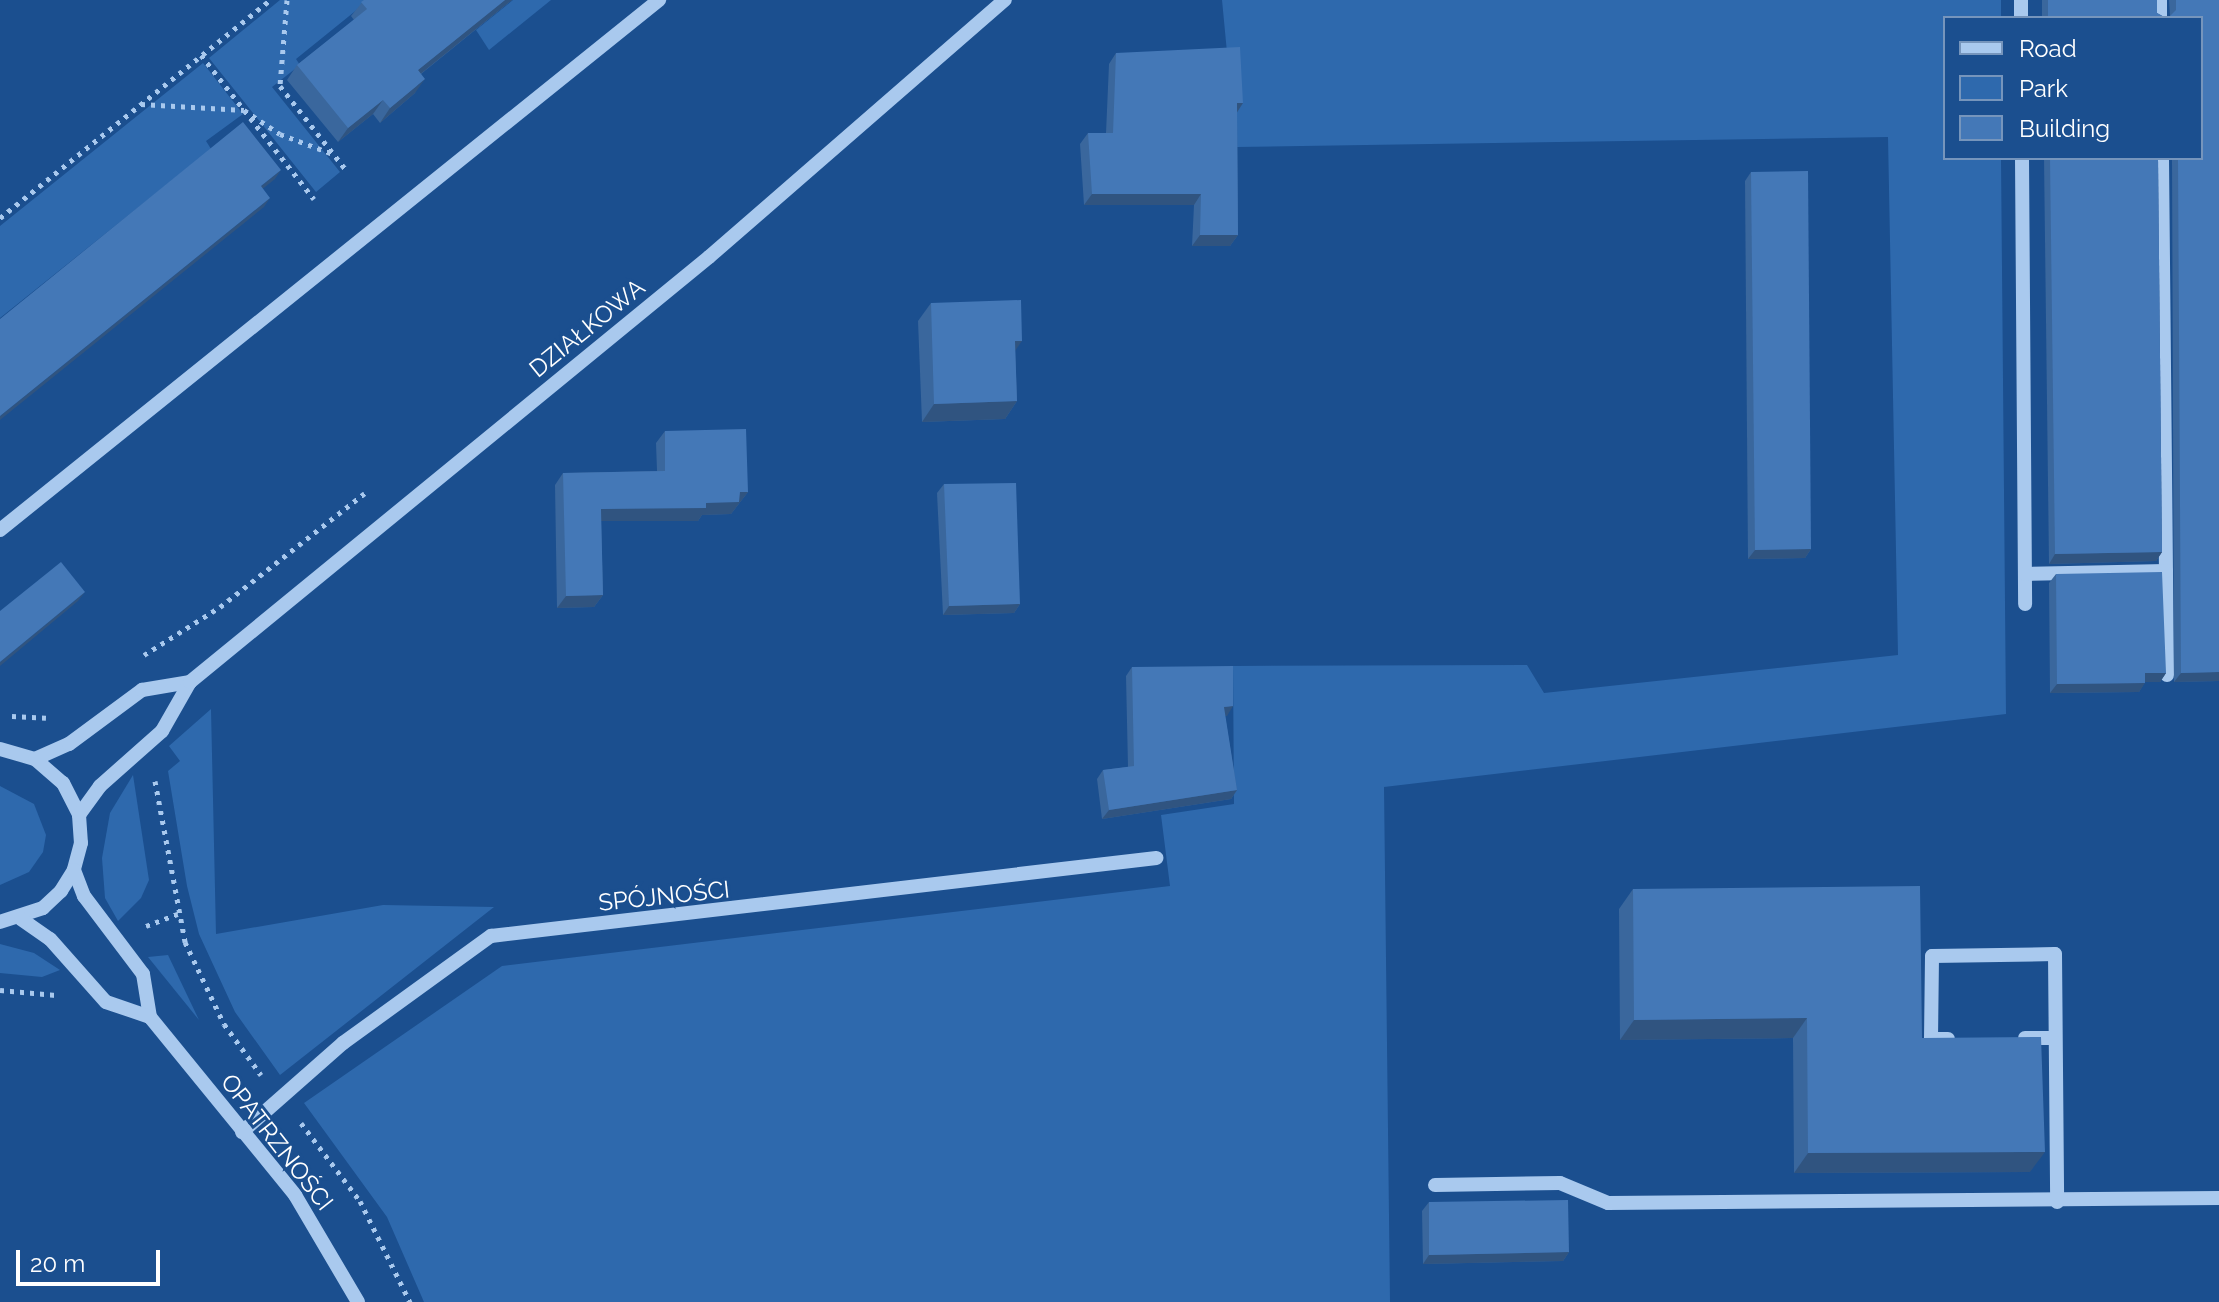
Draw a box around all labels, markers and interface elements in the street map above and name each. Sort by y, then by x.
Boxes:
legend [1943,16,2203,160]
text: Road [2019,34,2077,63]
text: Park [2019,74,2068,103]
text: Building [2019,114,2110,143]
street label: DZIAŁKOWA [524,273,650,383]
street label: SPÓJNOŚCI [597,875,731,917]
street label: OPATRZNOŚCI [215,1068,339,1216]
scale bar [20,1234,164,1284]
text: 20 m [30,1249,85,1278]

